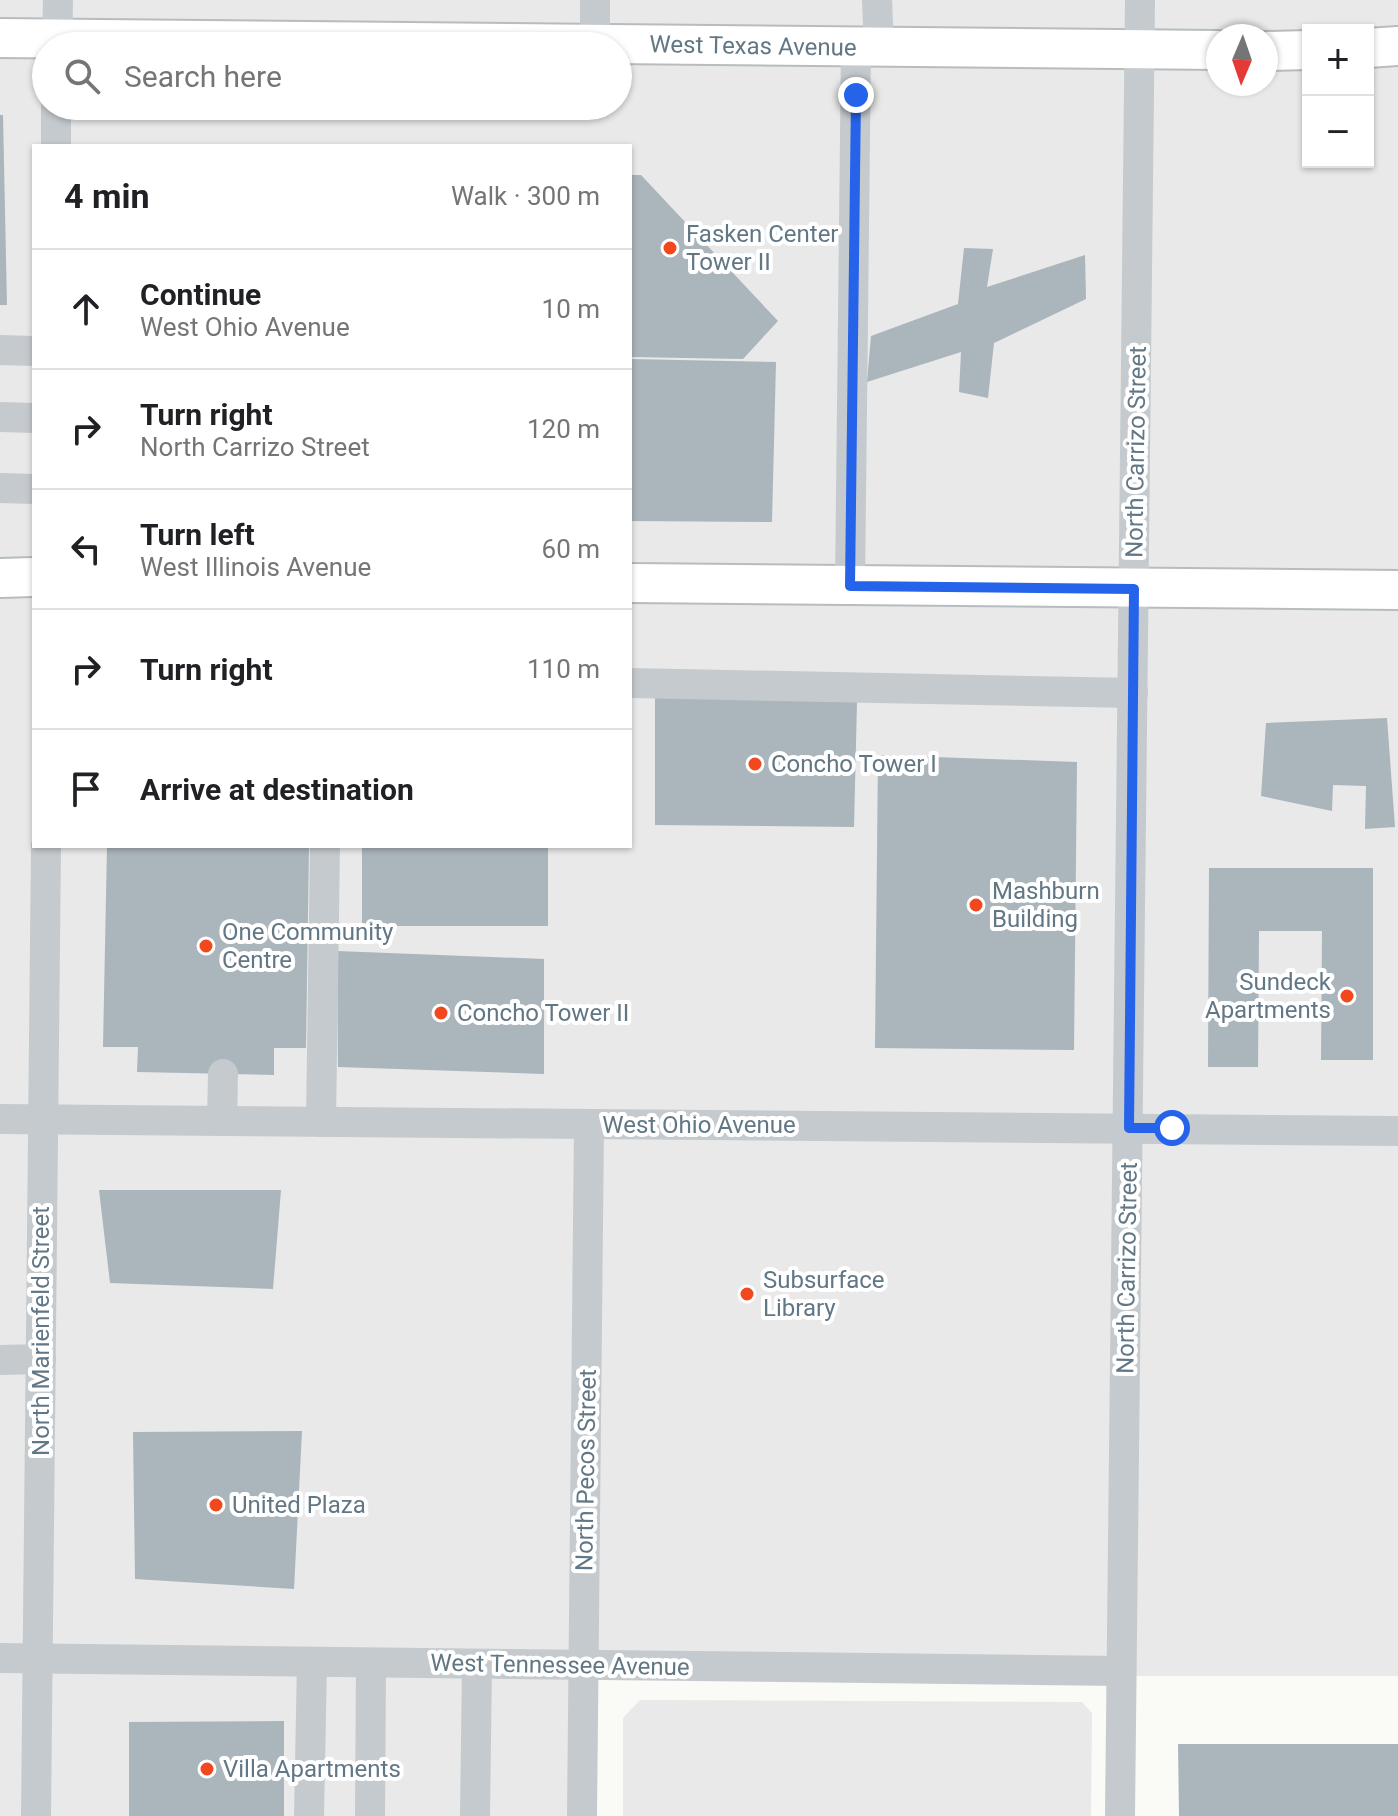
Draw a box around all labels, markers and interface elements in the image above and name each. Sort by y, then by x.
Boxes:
north arrow [1206,24,1278,96]
map controls [1302,24,1374,168]
button: + [1302,24,1374,96]
street label: West Texas Avenue [649,30,857,62]
search box [32,32,632,120]
icon: search [60,54,104,98]
text: Search here [124,59,282,94]
route end [838,77,874,113]
button: − [1302,96,1374,168]
text: 4 min [64,176,149,216]
text: Walk · 300 m [451,181,600,211]
place label: Fasken Center Tower II [686,220,838,276]
marker: Fasken Center Tower II [661,239,679,257]
text: Continue [140,277,261,312]
icon: ahead [64,287,108,331]
text: 10 m [542,294,600,324]
text: West Ohio Avenue [140,312,350,342]
street label: North Carrizo Street [1120,346,1152,558]
text: Turn right [140,397,273,432]
icon: right [64,407,108,451]
text: 120 m [527,414,600,444]
text: North Carrizo Street [140,432,370,462]
text: Turn left [140,517,255,552]
icon: left [64,527,108,571]
text: 60 m [542,534,600,564]
text: West Illinois Avenue [140,552,371,582]
icon: right [64,647,108,691]
text: Turn right [140,652,273,687]
text: 110 m [527,654,600,684]
place label: Concho Tower I [771,750,937,778]
marker: Concho Tower I [746,755,764,773]
icon: arrive [64,767,108,811]
text: Arrive at destination [140,772,414,807]
place label: Mashburn Building [992,877,1100,933]
marker: Mashburn Building [967,896,985,914]
place label: One Community Centre [222,918,394,974]
marker: One Community Centre [197,937,215,955]
place label: Sundeck Apartments [1205,968,1332,1024]
marker: Sundeck Apartments [1338,987,1356,1005]
place label: Concho Tower II [457,999,629,1027]
marker: Concho Tower II [432,1004,450,1022]
route start [1154,1110,1190,1146]
street label: West Ohio Avenue [602,1111,796,1139]
street label: North Carrizo Street [1111,1162,1143,1374]
street label: North Marienfeld Street [27,1206,55,1456]
place label: Subsurface Library [763,1266,885,1322]
marker: Subsurface Library [738,1285,756,1303]
street label: North Pecos Street [570,1369,602,1571]
place label: United Plaza [232,1491,366,1519]
marker: United Plaza [207,1496,225,1514]
street label: West Tennessee Avenue [430,1649,690,1681]
place label: Villa Apartments [223,1755,401,1783]
marker: Villa Apartments [198,1760,216,1778]

